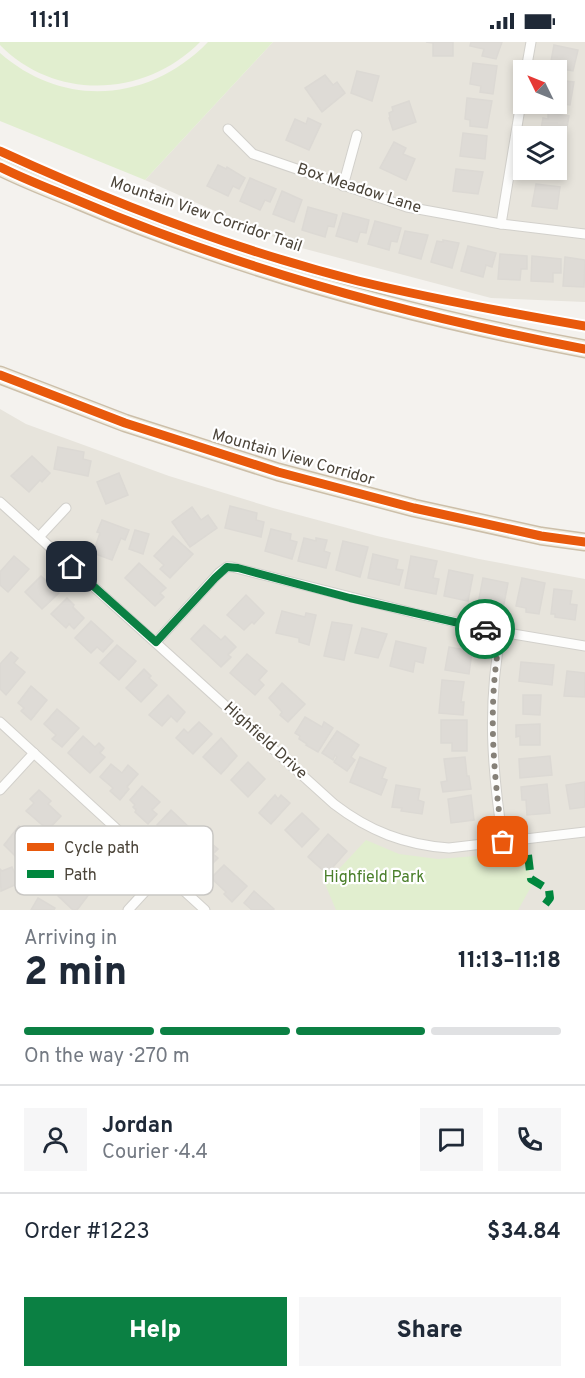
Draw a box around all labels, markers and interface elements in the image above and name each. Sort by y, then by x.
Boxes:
text: 11:11 [30,8,71,35]
north arrow [513,60,567,114]
map controls [513,60,567,180]
button: layers [513,126,567,180]
street label: Box Meadow Lane [294,159,424,219]
street label: Mountain View Corridor Trail [107,173,305,257]
street label: Mountain View Corridor [209,425,377,491]
pin [46,541,97,592]
icon: home [55,550,88,583]
courier [455,599,515,659]
icon: car [469,613,502,646]
street label: Highfield Drive [219,698,311,784]
pin [477,816,528,867]
icon: bag [486,825,519,858]
legend [15,826,213,895]
text: Cycle path [64,839,139,859]
text: Path [64,866,97,886]
park label: Highfield Park [323,868,425,888]
text: Arriving in [24,926,117,952]
text: 11:13–11:18 [458,948,561,975]
text: 2 min [24,950,127,999]
text: On the way · 270 m [24,1044,190,1070]
button: person [24,1108,87,1171]
button: chat [420,1108,483,1171]
button: phone [498,1108,561,1171]
text: Jordan [102,1113,173,1140]
text: Courier · 4.4 [102,1140,208,1166]
text: Order #1223 [24,1219,150,1246]
text: $34.84 [487,1219,561,1246]
button: Help [24,1297,287,1366]
button: Share [299,1297,561,1366]

